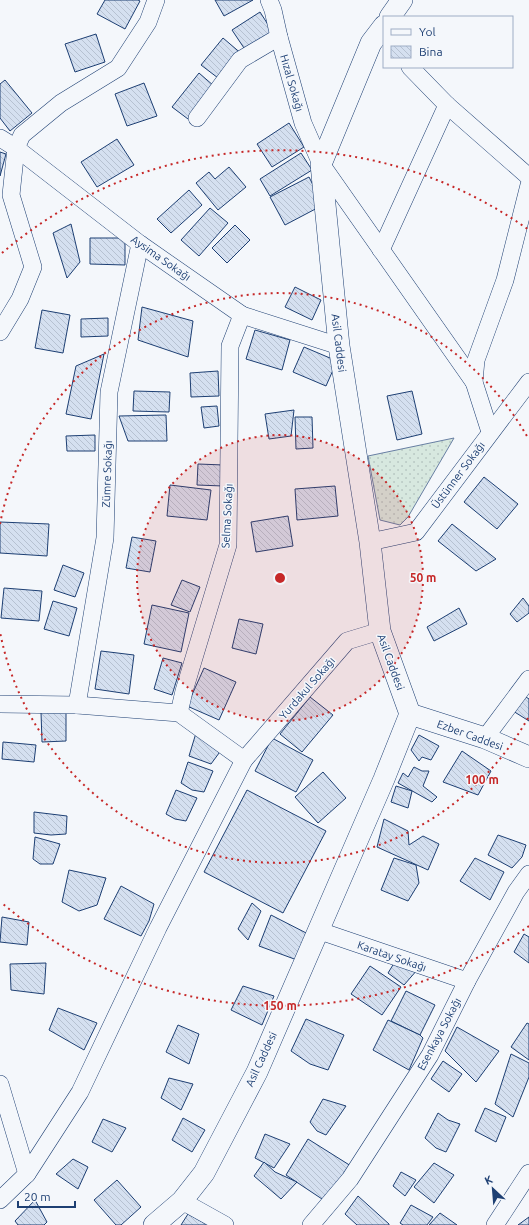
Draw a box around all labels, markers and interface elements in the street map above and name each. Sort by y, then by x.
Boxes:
legend [383,16,513,68]
text: Yol [419,25,436,38]
text: Bina [419,45,443,58]
street label: Hızal Sokağı [278,53,306,113]
street label: Aysima Sokağı [129,233,193,283]
street label: Asil Caddesi [329,313,349,373]
street label: Üstünner Sokağı [429,439,487,511]
street label: Zümre Sokağı [100,440,114,508]
street label: Selma Sokağı [219,483,235,549]
centre of rings [273,571,287,585]
text: 50 m [410,571,436,584]
street label: Asil Caddesi [375,632,407,692]
street label: Yurdakul Sokağı [277,655,337,721]
street label: Ezber Caddesi [435,718,505,752]
text: 100 m [465,773,499,786]
street label: Karatay Sokağı [356,939,428,973]
street label: Esenkaya Sokağı [415,996,463,1072]
text: 150 m [263,999,297,1012]
street label: Asil Caddesi [243,1030,279,1088]
north arrow [473,1169,513,1209]
text: K [483,1173,495,1187]
scale bar [18,1183,75,1209]
text: 20 m [24,1190,51,1203]

